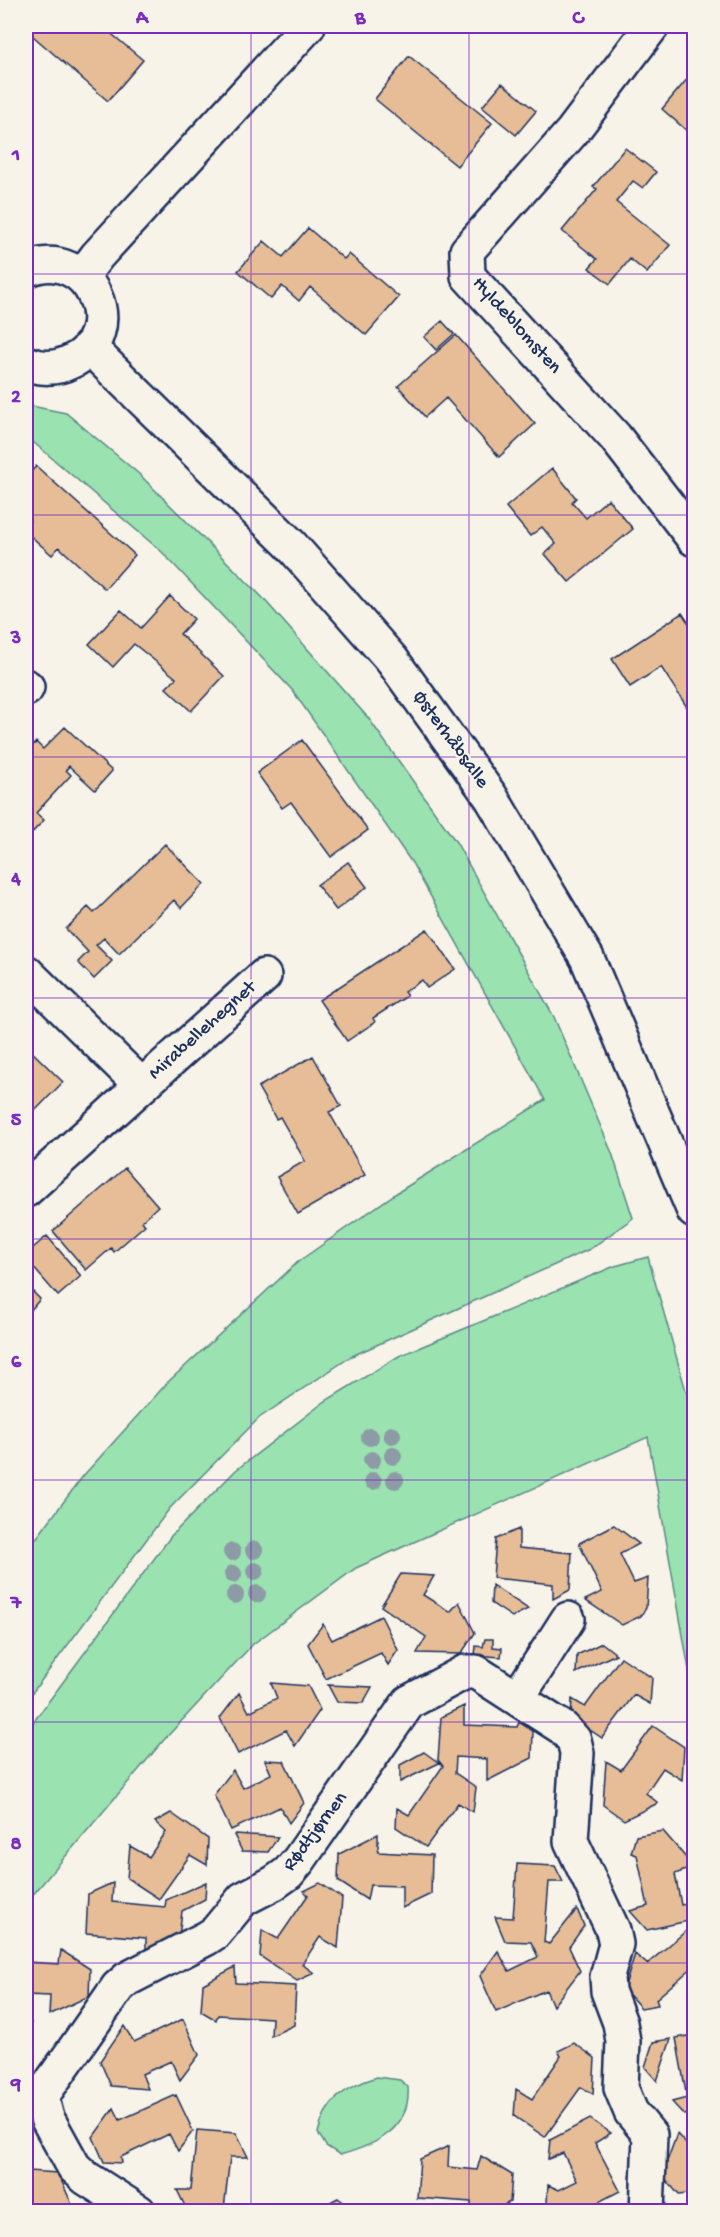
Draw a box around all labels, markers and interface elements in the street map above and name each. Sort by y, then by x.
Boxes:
text: A [135,8,150,31]
text: B [354,8,366,31]
text: C [572,8,586,31]
text: 1 [11,145,20,168]
street label: Hyldeblomsten [466,273,566,380]
text: 2 [11,387,21,410]
text: 3 [10,628,21,651]
street label: Østerhåbsalle [407,686,494,794]
text: 4 [10,869,21,892]
street label: Mirabellehegnet [144,975,263,1085]
text: 5 [11,1110,22,1133]
text: 6 [11,1352,22,1375]
text: 7 [10,1593,23,1616]
street label: Rødtjørnen [279,1787,354,1876]
text: 8 [11,1834,22,1857]
text: 9 [10,2075,21,2098]

